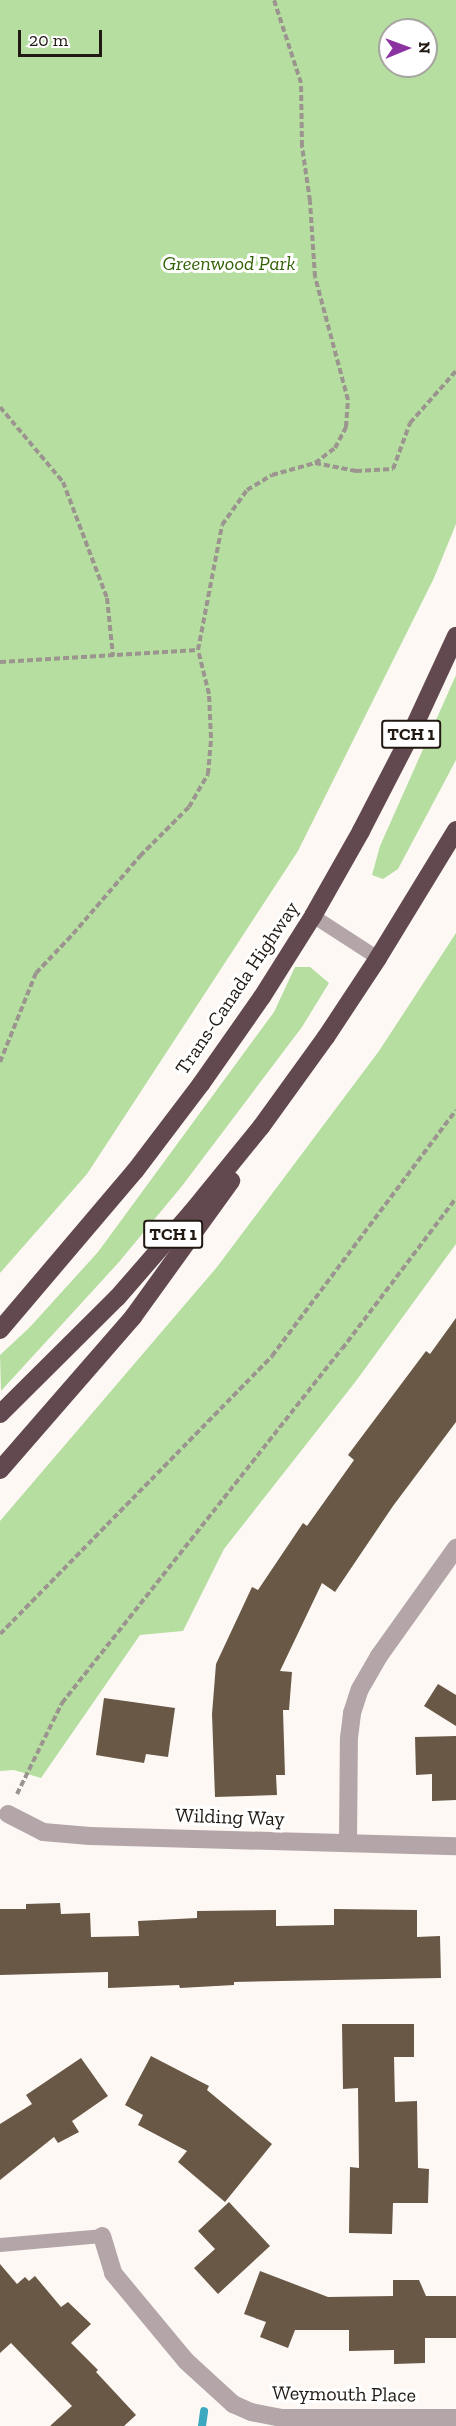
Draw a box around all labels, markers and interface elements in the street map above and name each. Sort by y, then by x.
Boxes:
scale bar [21,18,105,56]
north arrow [378,18,438,78]
text: 20 m [29,29,68,51]
text: N [415,41,434,54]
park label: Greenwood Park [163,251,295,275]
road number: TCH 1 [381,719,441,749]
street label: Trans-Canada Highway [170,897,304,1079]
road number: TCH 1 [143,1219,203,1249]
street label: Wilding Way [175,1803,285,1831]
street label: Weymouth Place [272,2381,416,2407]

